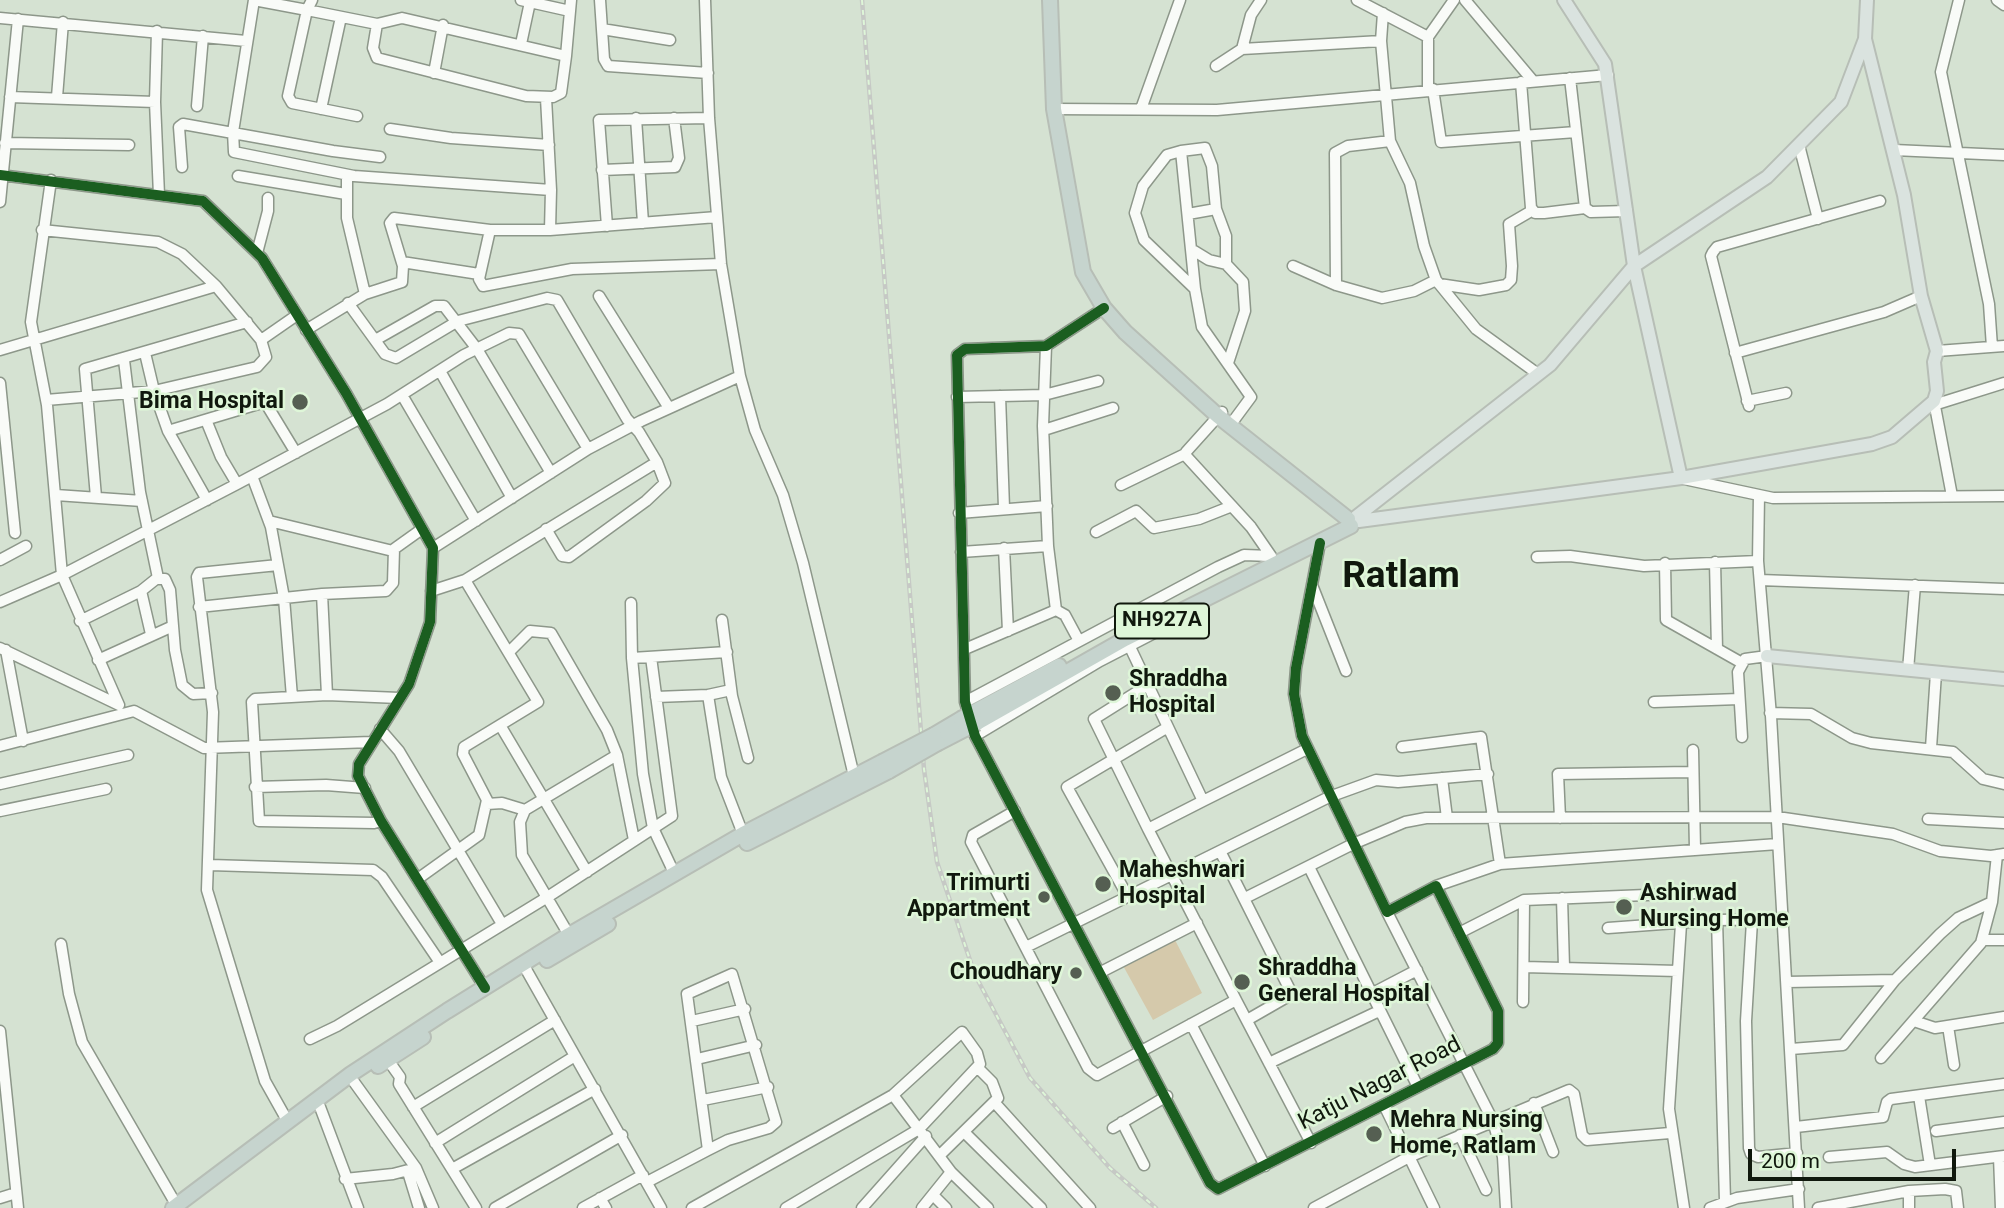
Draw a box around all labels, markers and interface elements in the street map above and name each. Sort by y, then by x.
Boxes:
place label: Bima Hospital [139,388,284,416]
marker: Bima Hospital [290,392,310,412]
district label: Ratlam [1342,556,1460,600]
road number: NH927A [1115,604,1209,638]
place label: Shraddha Hospital [1129,666,1227,720]
marker: Shraddha Hospital [1103,683,1123,703]
place label: Maheshwari Hospital [1119,857,1245,911]
place label: Trimurti Appartment [907,870,1030,924]
marker: Maheshwari Hospital [1093,874,1113,894]
place label: Ashirwad Nursing Home [1640,880,1789,934]
marker: Trimurti Appartment [1036,889,1052,905]
marker: Ashirwad Nursing Home [1614,897,1634,917]
place label: Shraddha General Hospital [1258,955,1430,1009]
place label: Choudhary [950,959,1062,987]
marker: Choudhary [1068,965,1084,981]
marker: Shraddha General Hospital [1232,972,1252,992]
street label: Katju Nagar Road [1294,1031,1466,1137]
place label: Mehra Nursing Home, Ratlam [1390,1107,1543,1161]
marker: Mehra Nursing Home, Ratlam [1364,1124,1384,1144]
scale bar [1752,1134,1960,1178]
text: 200 m [1761,1149,1820,1173]

